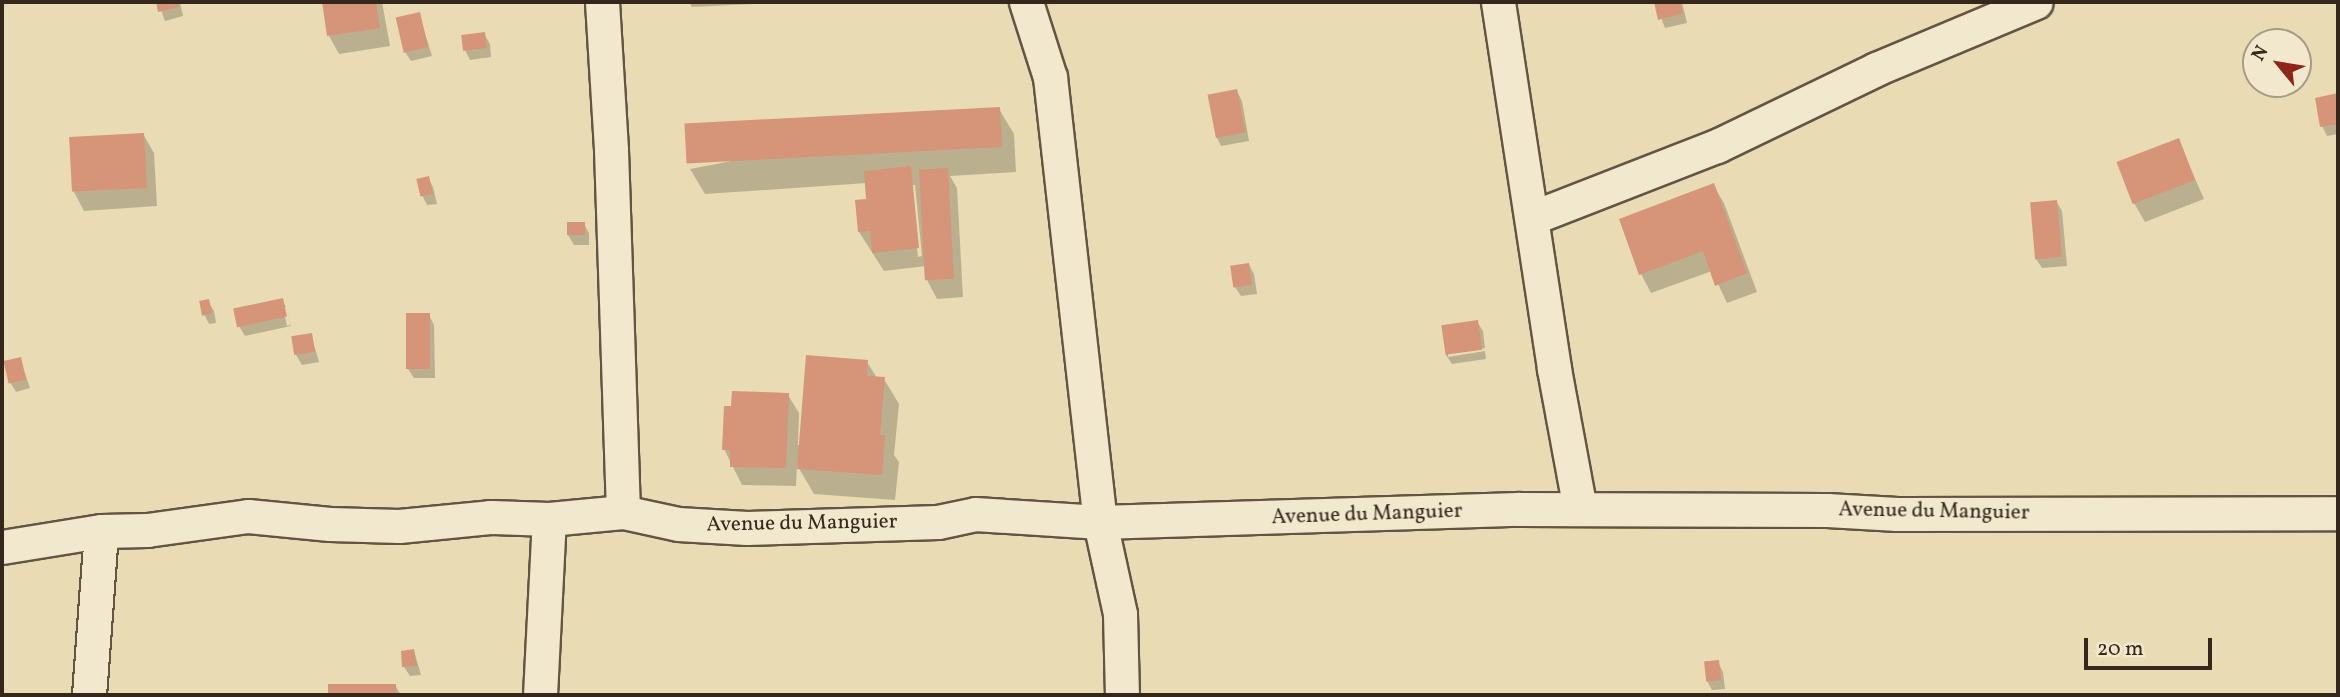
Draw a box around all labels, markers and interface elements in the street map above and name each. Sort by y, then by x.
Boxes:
north arrow [2242,28,2312,98]
text: N [2246,41,2275,66]
street label: Avenue du Manguier [1838,498,2030,526]
street label: Avenue du Manguier [1271,499,1463,531]
street label: Avenue du Manguier [706,510,898,538]
scale bar [2088,624,2216,668]
text: 20 m [2097,635,2143,664]

